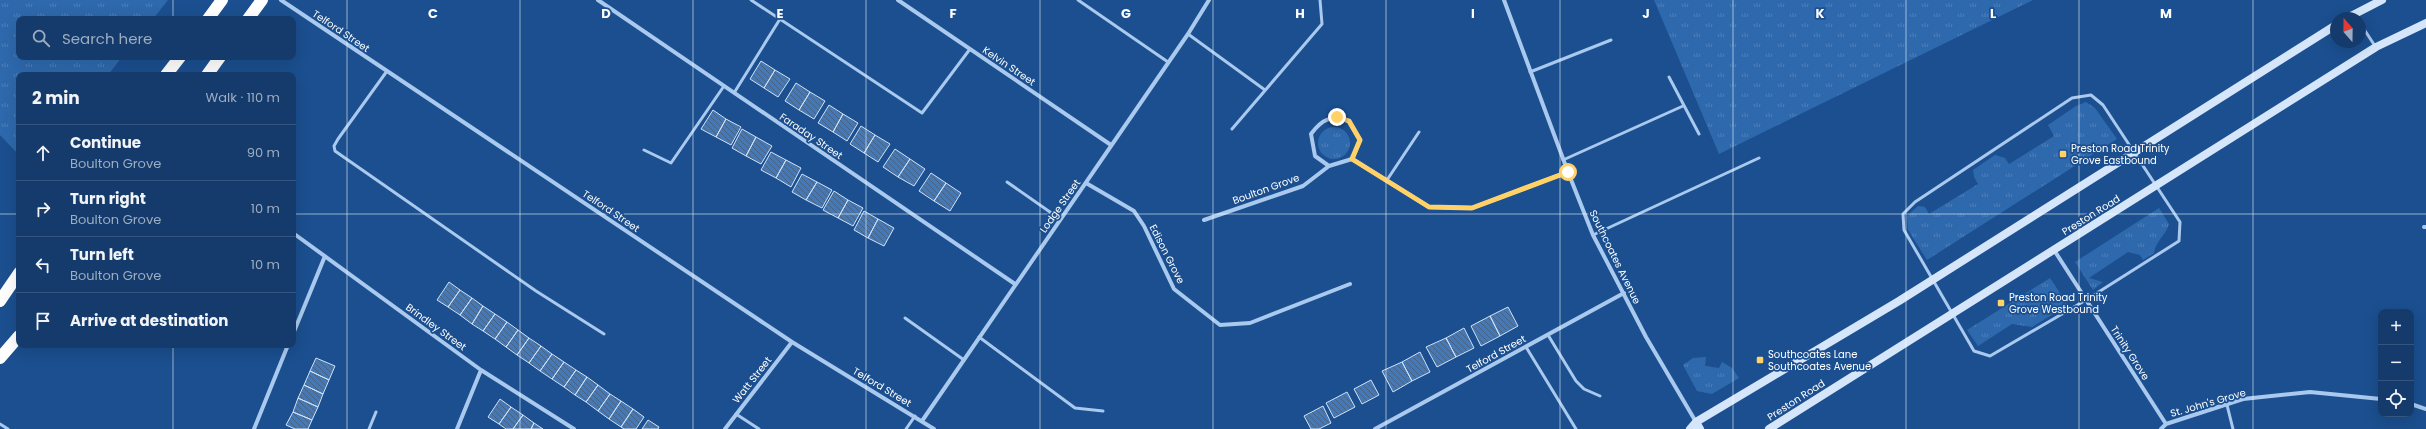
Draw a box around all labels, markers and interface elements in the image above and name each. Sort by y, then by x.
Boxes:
text: C [428,4,438,23]
text: D [601,4,611,23]
text: E [776,4,784,23]
text: F [949,4,957,23]
text: G [1121,4,1131,23]
text: H [1295,4,1305,23]
text: I [1471,4,1475,23]
text: J [1642,4,1650,23]
text: K [1815,4,1825,23]
text: L [1990,4,1996,23]
text: M [2160,4,2172,23]
street label: Telford Street [309,6,373,56]
north arrow [2330,12,2366,48]
search box [16,16,296,60]
icon: search [30,27,52,49]
text: Search here [62,28,152,49]
street label: Kelvin Street [979,43,1039,89]
text: 2 min [32,86,80,110]
text: Walk · 110 m [206,88,280,107]
route end [1328,108,1346,126]
street label: Faraday Street [776,109,846,163]
text: Continue [70,132,141,153]
place label: Preston Road Trinity Grove Eastbound [2071,141,2170,168]
icon: ahead [32,142,54,164]
text: 90 m [247,143,280,162]
marker: Preston Road Trinity Grove Eastbound [2058,149,2068,159]
text: Boulton Grove [70,154,161,173]
route start [1559,163,1577,181]
street label: Boulton Grove [1230,170,1302,208]
street label: Lodge Street [1036,176,1084,236]
street label: Telford Street [579,186,643,236]
text: Turn right [70,188,146,209]
street label: Preston Road [2059,191,2123,239]
icon: right [32,198,54,220]
text: 10 m [251,199,280,218]
street label: Southcoates Avenue [1586,207,1644,307]
text: Boulton Grove [70,210,161,229]
street label: Edison Grove [1146,222,1188,286]
text: Turn left [70,244,134,265]
icon: left [32,254,54,276]
text: 10 m [251,255,280,274]
text: Boulton Grove [70,266,161,285]
place label: Preston Road Trinity Grove Westbound [2009,290,2108,317]
marker: Preston Road Trinity Grove Westbound [1996,298,2006,308]
street label: Brindley Street [403,300,470,354]
map controls [2378,309,2414,417]
button: + [2378,309,2414,345]
icon: arrive [32,310,54,332]
text: Arrive at destination [70,310,228,331]
street label: Trinity Grove [2107,323,2153,383]
street label: Telford Street [1463,331,1529,377]
button: − [2378,345,2414,381]
place label: Southcoates Lane Southcoates Avenue [1768,347,1871,374]
street label: Watt Street [729,353,775,407]
marker: Southcoates Lane Southcoates Avenue [1755,355,1765,365]
street label: Telford Street [850,364,915,411]
street label: Preston Road [1764,376,1828,424]
button: locate [2378,381,2414,417]
street label: St. John's Grove [2168,385,2248,421]

